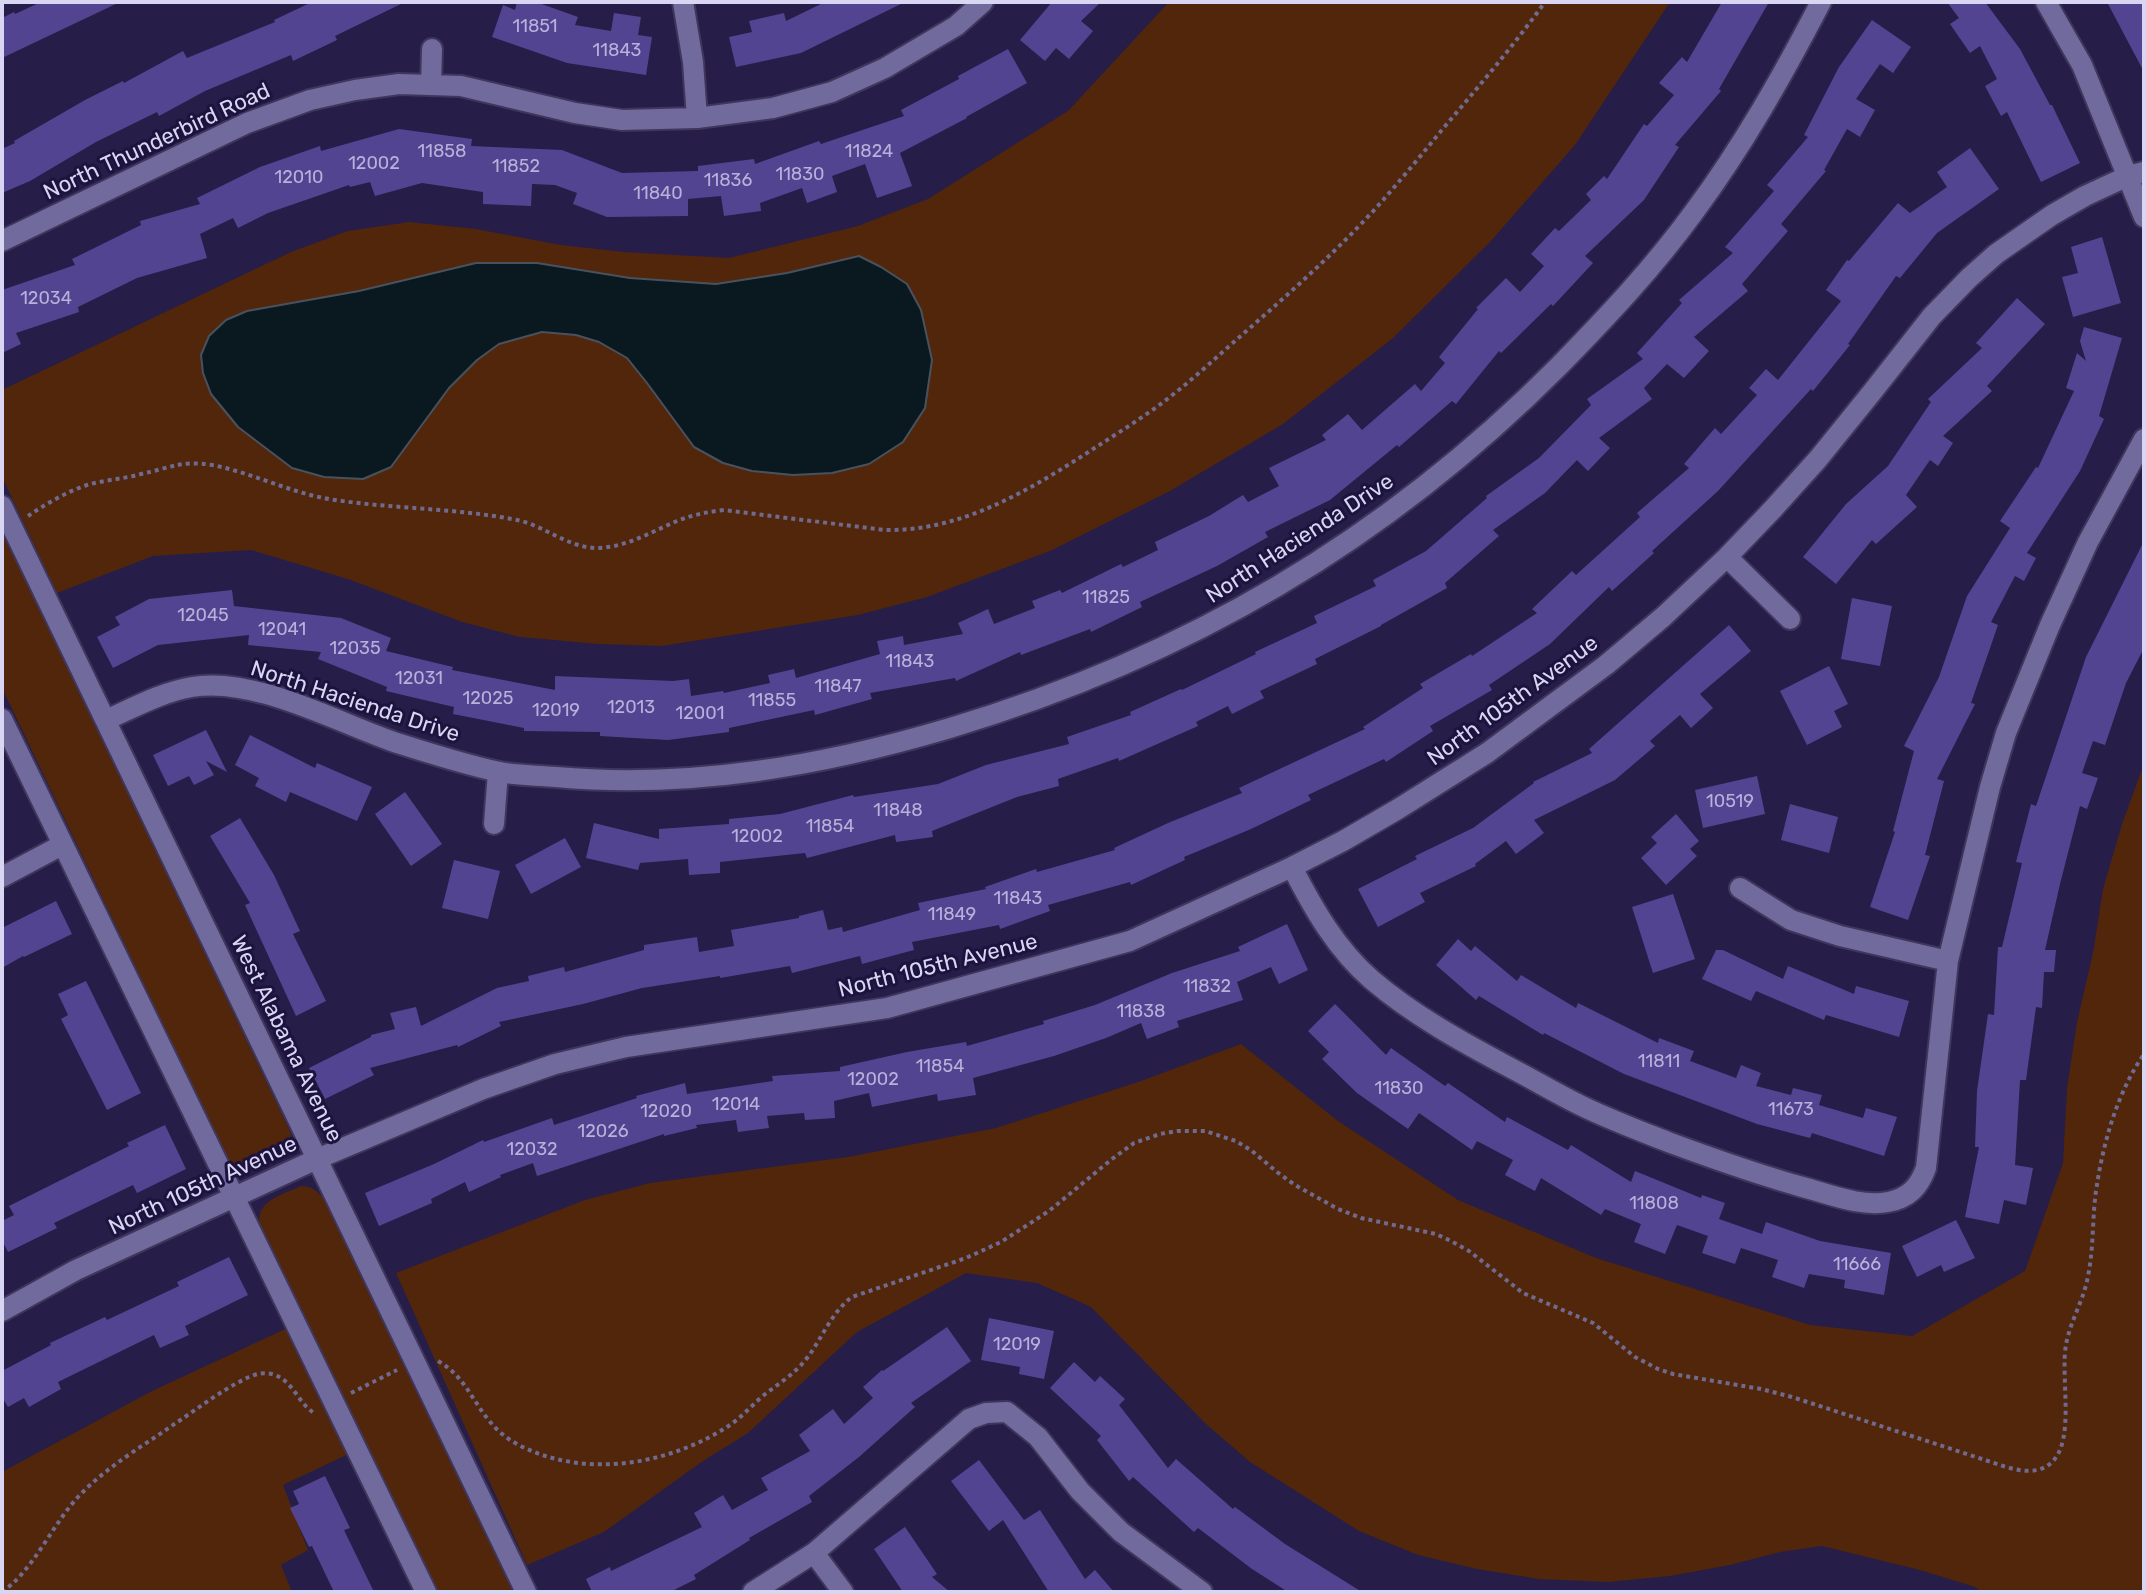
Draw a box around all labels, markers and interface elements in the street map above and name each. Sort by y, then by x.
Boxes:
house number: 11851 [513,16,557,38]
house number: 11843 [593,40,641,62]
street label: North Thunderbird Road [40,78,274,206]
house number: 11858 [418,141,466,163]
house number: 11824 [845,141,893,163]
house number: 12002 [348,153,400,175]
house number: 11852 [492,156,540,178]
house number: 11830 [775,164,825,186]
house number: 12010 [275,167,323,189]
house number: 11836 [704,170,752,192]
house number: 11840 [633,183,683,205]
house number: 12034 [20,288,72,310]
street label: North Hacienda Drive [1201,469,1399,609]
house number: 11825 [1082,587,1130,609]
house number: 12045 [177,605,229,627]
house number: 12041 [258,619,306,641]
street label: North 105th Avenue [1422,630,1604,772]
house number: 12035 [329,638,381,660]
house number: 11843 [886,651,934,673]
street label: North Hacienda Drive [247,656,463,748]
house number: 12031 [395,668,443,690]
house number: 11847 [815,676,861,698]
house number: 12025 [463,688,513,710]
house number: 11855 [748,690,796,712]
house number: 12013 [607,697,655,719]
house number: 12019 [532,700,580,722]
house number: 12001 [676,703,724,725]
house number: 10519 [1706,791,1754,813]
house number: 11848 [873,800,923,822]
house number: 11854 [806,816,854,838]
house number: 12002 [731,826,783,848]
house number: 11843 [994,888,1042,910]
house number: 11849 [928,904,976,926]
street label: North 105th Avenue [836,928,1040,1004]
street label: West Alabama Avenue [225,932,347,1146]
house number: 11832 [1183,976,1231,998]
house number: 11838 [1116,1001,1166,1023]
house number: 11811 [1638,1051,1680,1073]
house number: 11854 [916,1056,964,1078]
house number: 12002 [847,1069,899,1091]
house number: 11830 [1374,1078,1424,1100]
house number: 12014 [712,1094,760,1116]
house number: 11673 [1768,1099,1814,1121]
house number: 12020 [640,1101,692,1123]
house number: 12026 [577,1121,629,1143]
street label: North 105th Avenue [105,1131,301,1241]
house number: 12032 [506,1139,558,1161]
house number: 11808 [1629,1193,1679,1215]
house number: 11666 [1833,1254,1881,1276]
house number: 12019 [993,1334,1041,1356]

